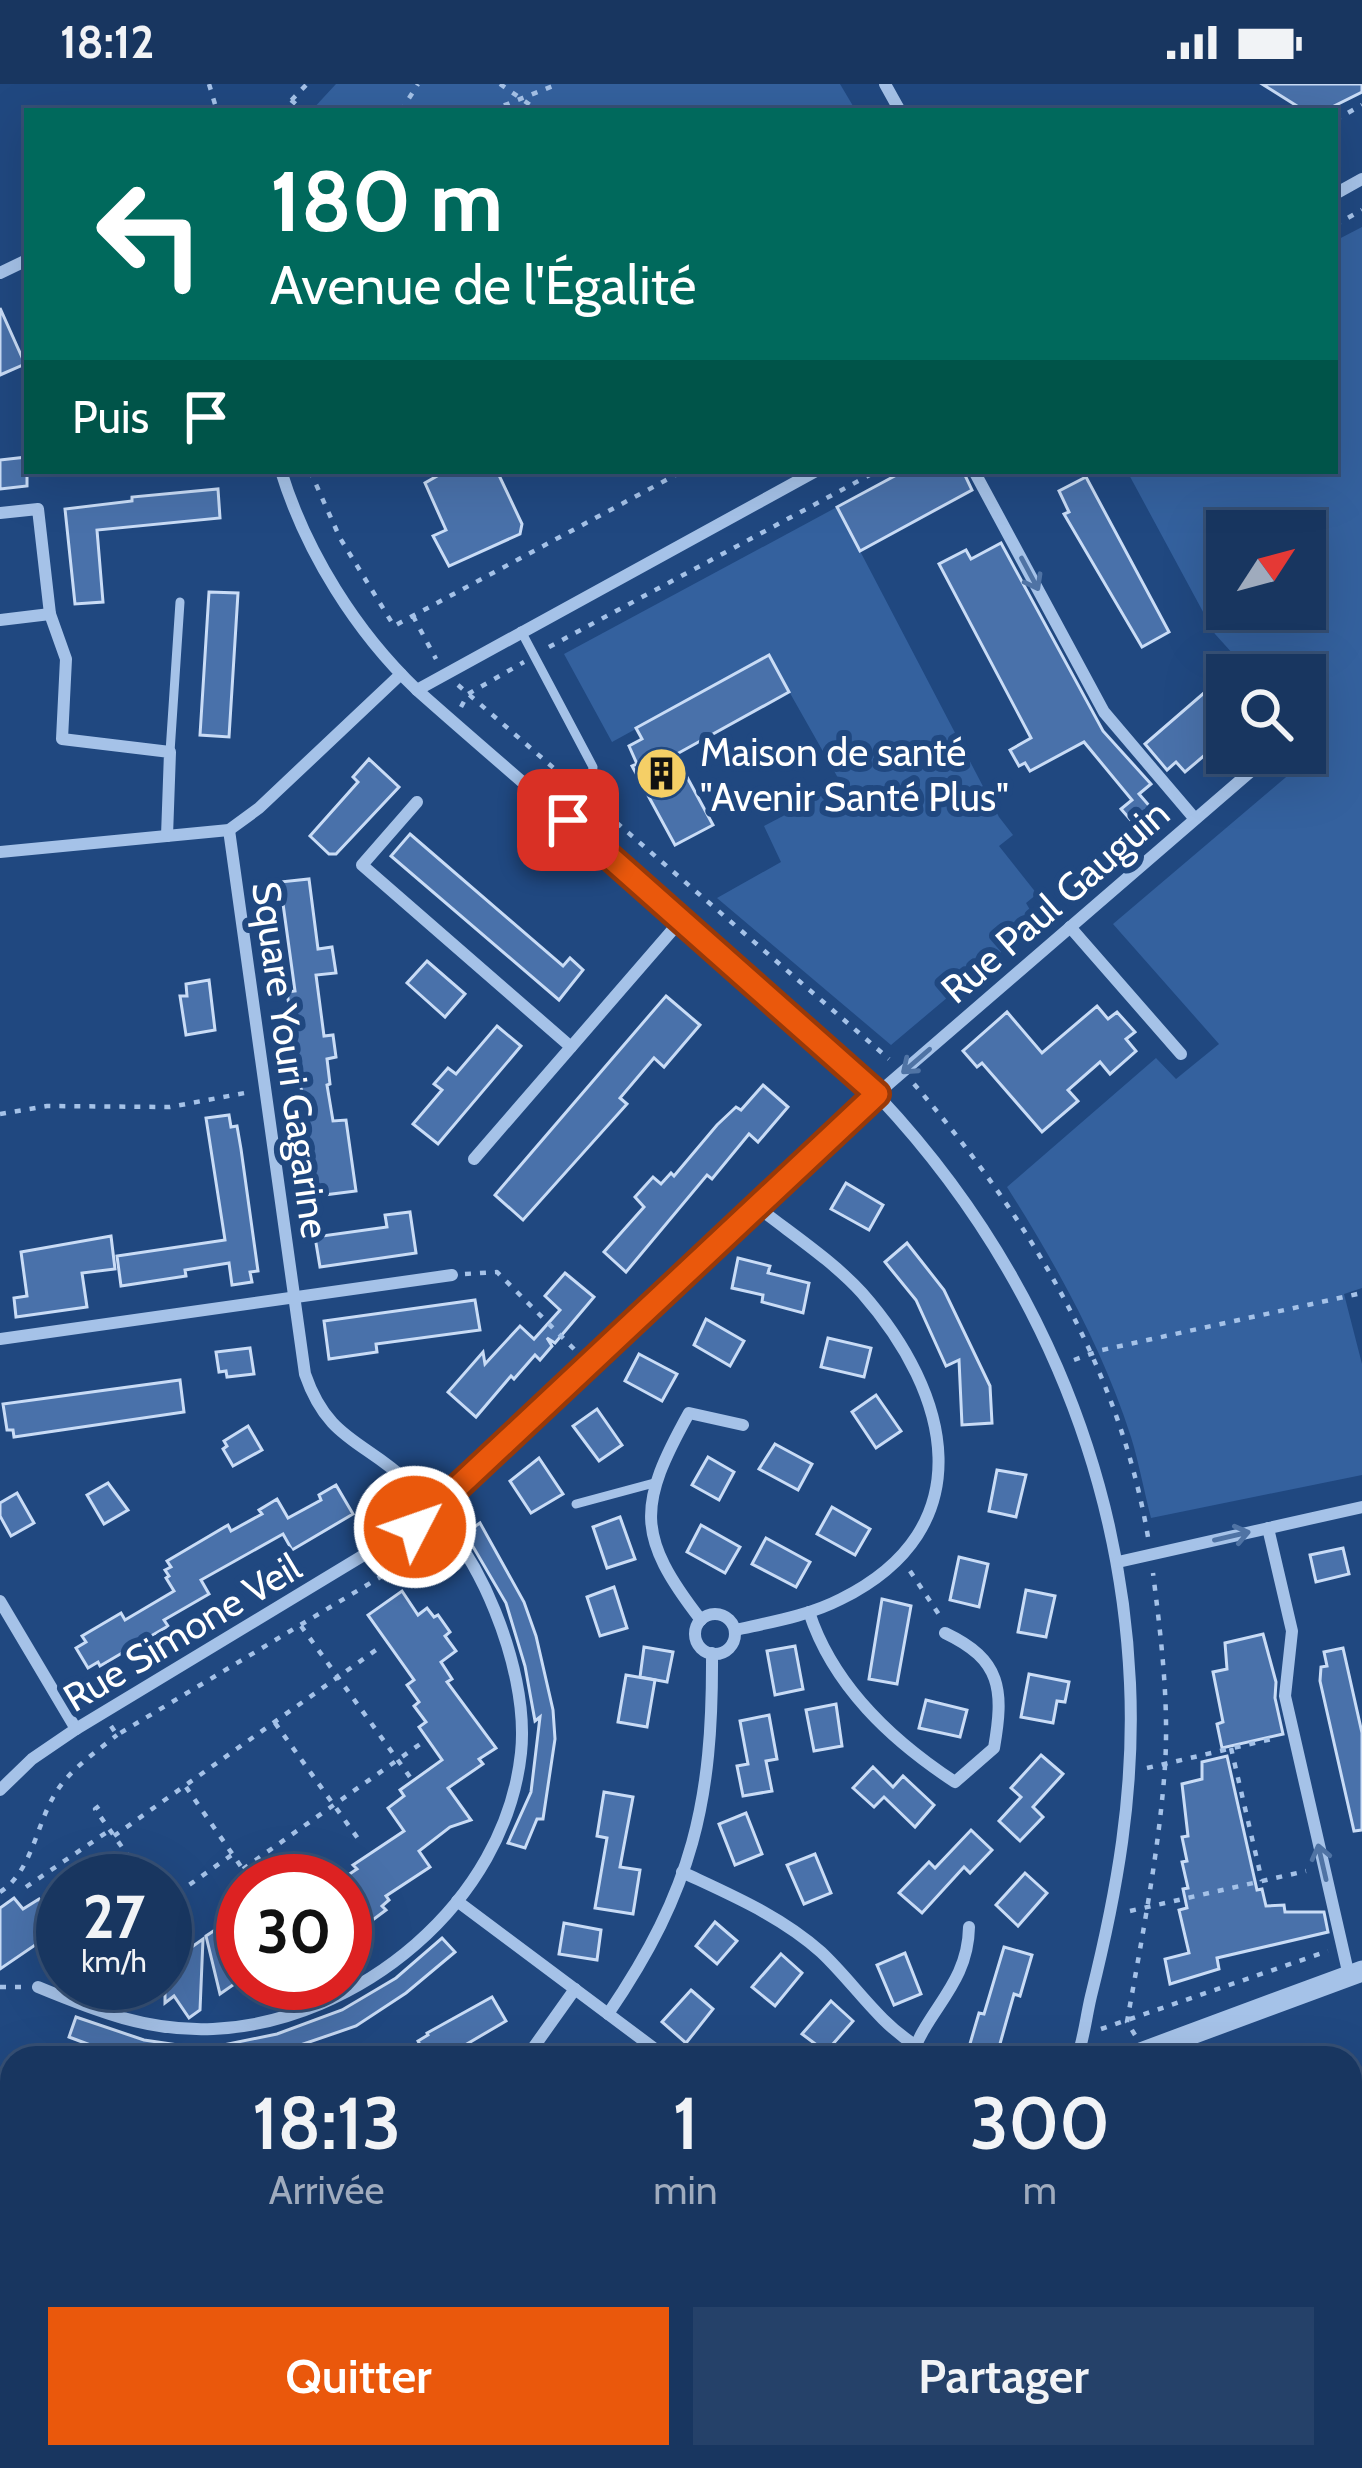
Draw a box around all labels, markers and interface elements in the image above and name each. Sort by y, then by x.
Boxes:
text: 18:12 [60,15,154,69]
text: 180 m [270,150,503,252]
icon: left [72,156,228,312]
text: Avenue de l'Égalité [270,252,696,318]
icon: arrive [173,384,239,450]
text: Puis [72,390,149,444]
north arrow [1206,510,1326,630]
map controls [1206,510,1326,774]
one-way arrow [1019,556,1042,592]
button: search [1206,654,1326,774]
place label: Maison de santé "Avenir Santé Plus" [700,728,1009,821]
building icon: Maison de santé "Avenir Santé Plus" [633,746,689,802]
pin [517,769,619,871]
icon: arrive [535,787,601,853]
street label: Rue Paul Gauguin [931,789,1179,1013]
street label: Square Youri Gagarine [242,879,340,1241]
one-way arrow [901,1047,932,1074]
position arrow [352,1464,478,1590]
one-way arrow [1212,1524,1250,1547]
street label: Rue Simone Veil [55,1542,309,1722]
one-way arrow [1310,1844,1333,1882]
speed limit sign: 30 [216,1854,372,2010]
text: 27 [83,1880,145,1953]
text: km/h [81,1943,147,1980]
text: 18:13 [252,2080,401,2167]
text: 1 [673,2080,698,2167]
text: 300 [970,2080,1110,2167]
text: Arrivée [269,2166,384,2214]
text: min [653,2166,718,2214]
text: m [1023,2166,1057,2214]
button: Quitter [48,2307,669,2445]
button: Partager [693,2307,1314,2445]

